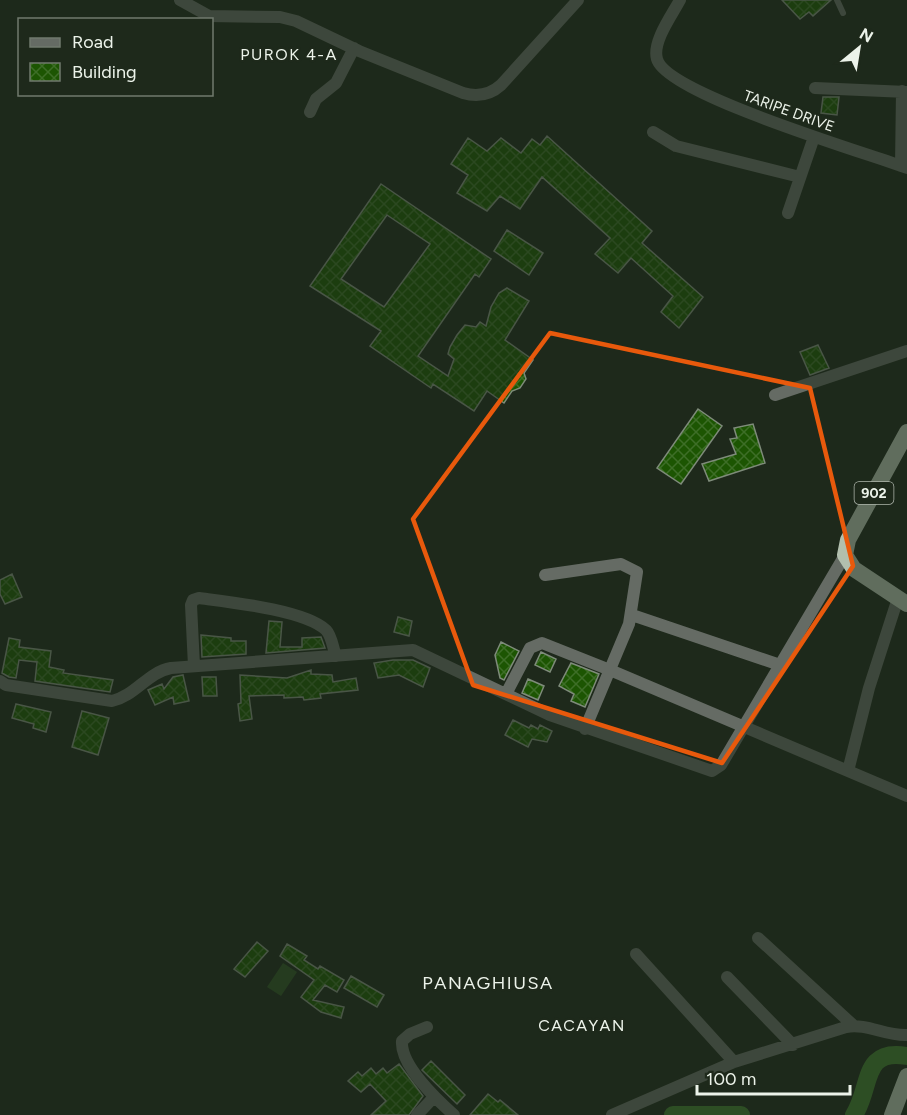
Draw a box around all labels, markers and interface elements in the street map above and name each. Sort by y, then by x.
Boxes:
legend [18,18,213,96]
north arrow [829,18,889,78]
text: N [856,24,876,47]
text: Road [72,31,113,53]
district label: PUROK 4-A [240,45,338,64]
text: Building [72,61,137,83]
street label: TARIPE DRIVE [741,86,837,136]
road number: 902 [854,482,894,504]
district label: PANAGHIUSA [422,972,554,994]
district label: CACAYAN [538,1016,626,1035]
scale bar [697,1058,850,1096]
text: 100 m [706,1068,756,1090]

